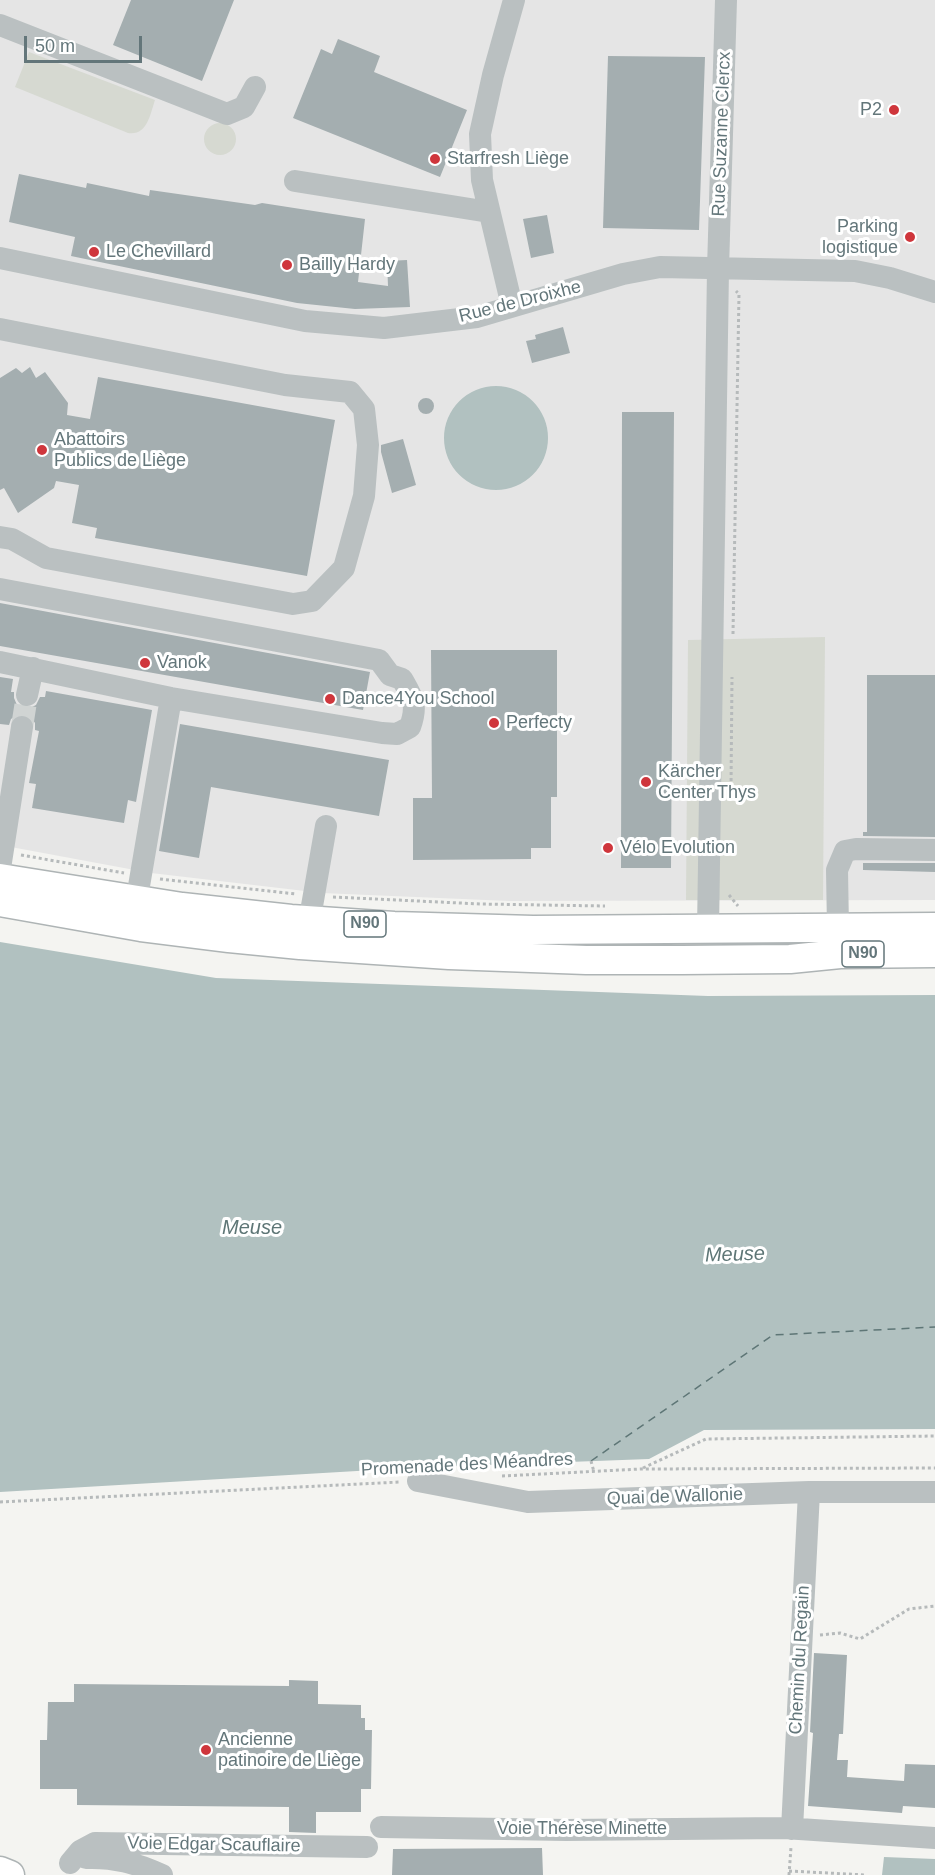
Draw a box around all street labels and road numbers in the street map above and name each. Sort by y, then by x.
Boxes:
street label: Rue Suzanne Clercx [708,51,736,217]
street label: Rue de Droixhe [457,276,583,328]
road number: N90 [344,911,386,937]
road number: N90 [842,941,884,967]
street label: Promenade des Méandres [361,1449,573,1481]
street label: Quai de Wallonie [606,1484,744,1510]
street label: Chemin du Regain [785,1585,815,1735]
street label: Voie Thérèse Minette [497,1818,667,1840]
street label: Voie Edgar Scauflaire [127,1833,301,1857]

